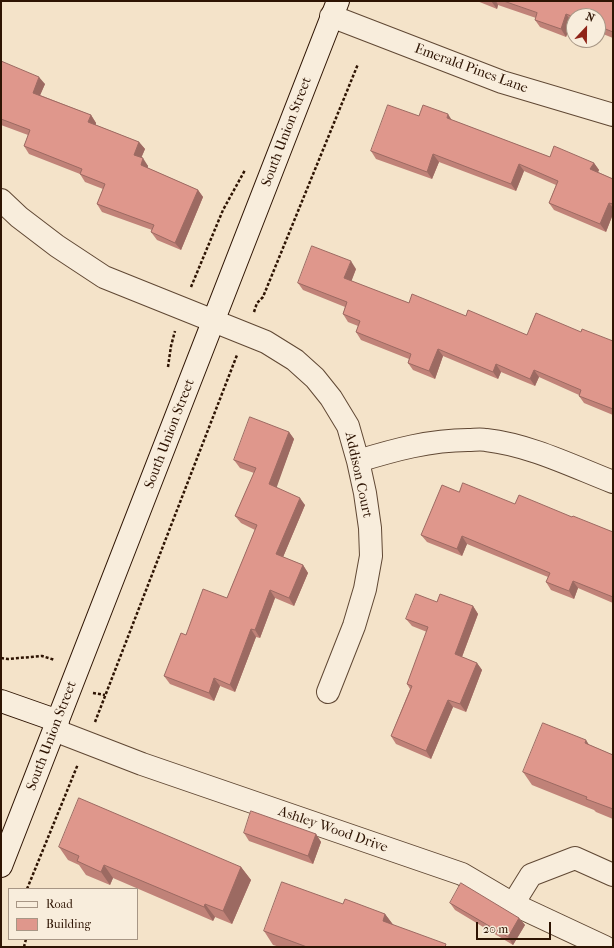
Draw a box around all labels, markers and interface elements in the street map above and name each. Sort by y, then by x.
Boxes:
north arrow [566,8,606,48]
text: N [584,10,597,25]
street label: Emerald Pines Lane [412,41,530,97]
street label: South Union Street [258,75,316,189]
street label: South Union Street [141,377,199,491]
street label: Addison Court [341,431,375,519]
street label: South Union Street [23,679,81,793]
street label: Ashley Wood Drive [276,803,390,857]
legend [8,888,138,940]
text: Road [46,897,73,911]
scale bar [478,914,553,940]
text: Building [46,917,91,931]
text: 20 m [483,922,508,936]

